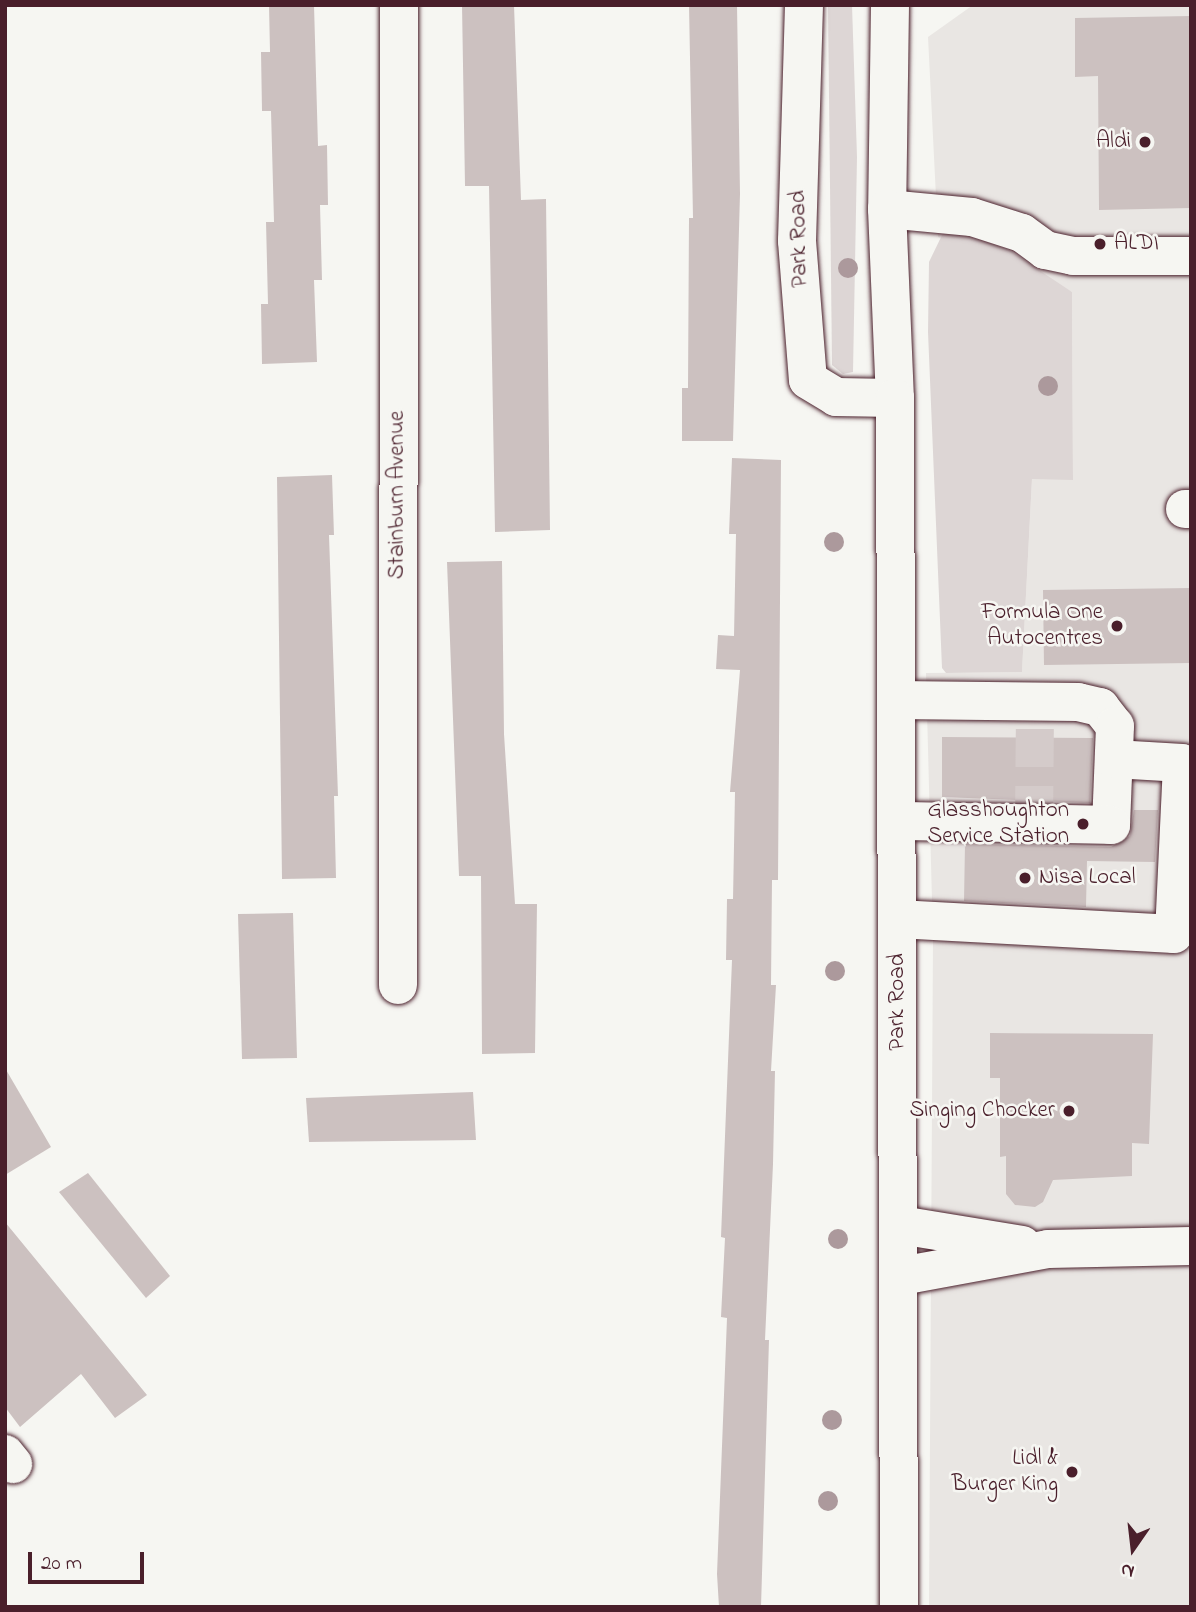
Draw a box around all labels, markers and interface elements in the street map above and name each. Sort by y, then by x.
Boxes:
place label: Aldi [1096,128,1131,156]
marker: Aldi [1137,134,1153,150]
street label: Park Road [785,190,815,288]
place label: ALDI [1114,230,1159,258]
marker: ALDI [1092,236,1108,252]
street label: Stainburn Avenue [384,411,412,579]
place label: Formula One Autocentres [981,599,1103,653]
marker: Formula One Autocentres [1109,618,1125,634]
place label: Glasshoughton Service Station [927,797,1069,851]
marker: Glasshoughton Service Station [1075,816,1091,832]
place label: Nisa Local [1039,864,1136,892]
marker: Nisa Local [1017,870,1033,886]
street label: Park Road [884,953,912,1051]
place label: Singing Chocker [910,1097,1055,1125]
marker: Singing Chocker [1061,1103,1077,1119]
place label: Lidl & Burger King [952,1445,1058,1499]
marker: Lidl & Burger King [1064,1464,1080,1480]
north arrow [1098,1514,1168,1584]
scale bar [32,1538,147,1582]
text: 20 m [41,1549,82,1579]
text: N [1118,1555,1137,1585]

